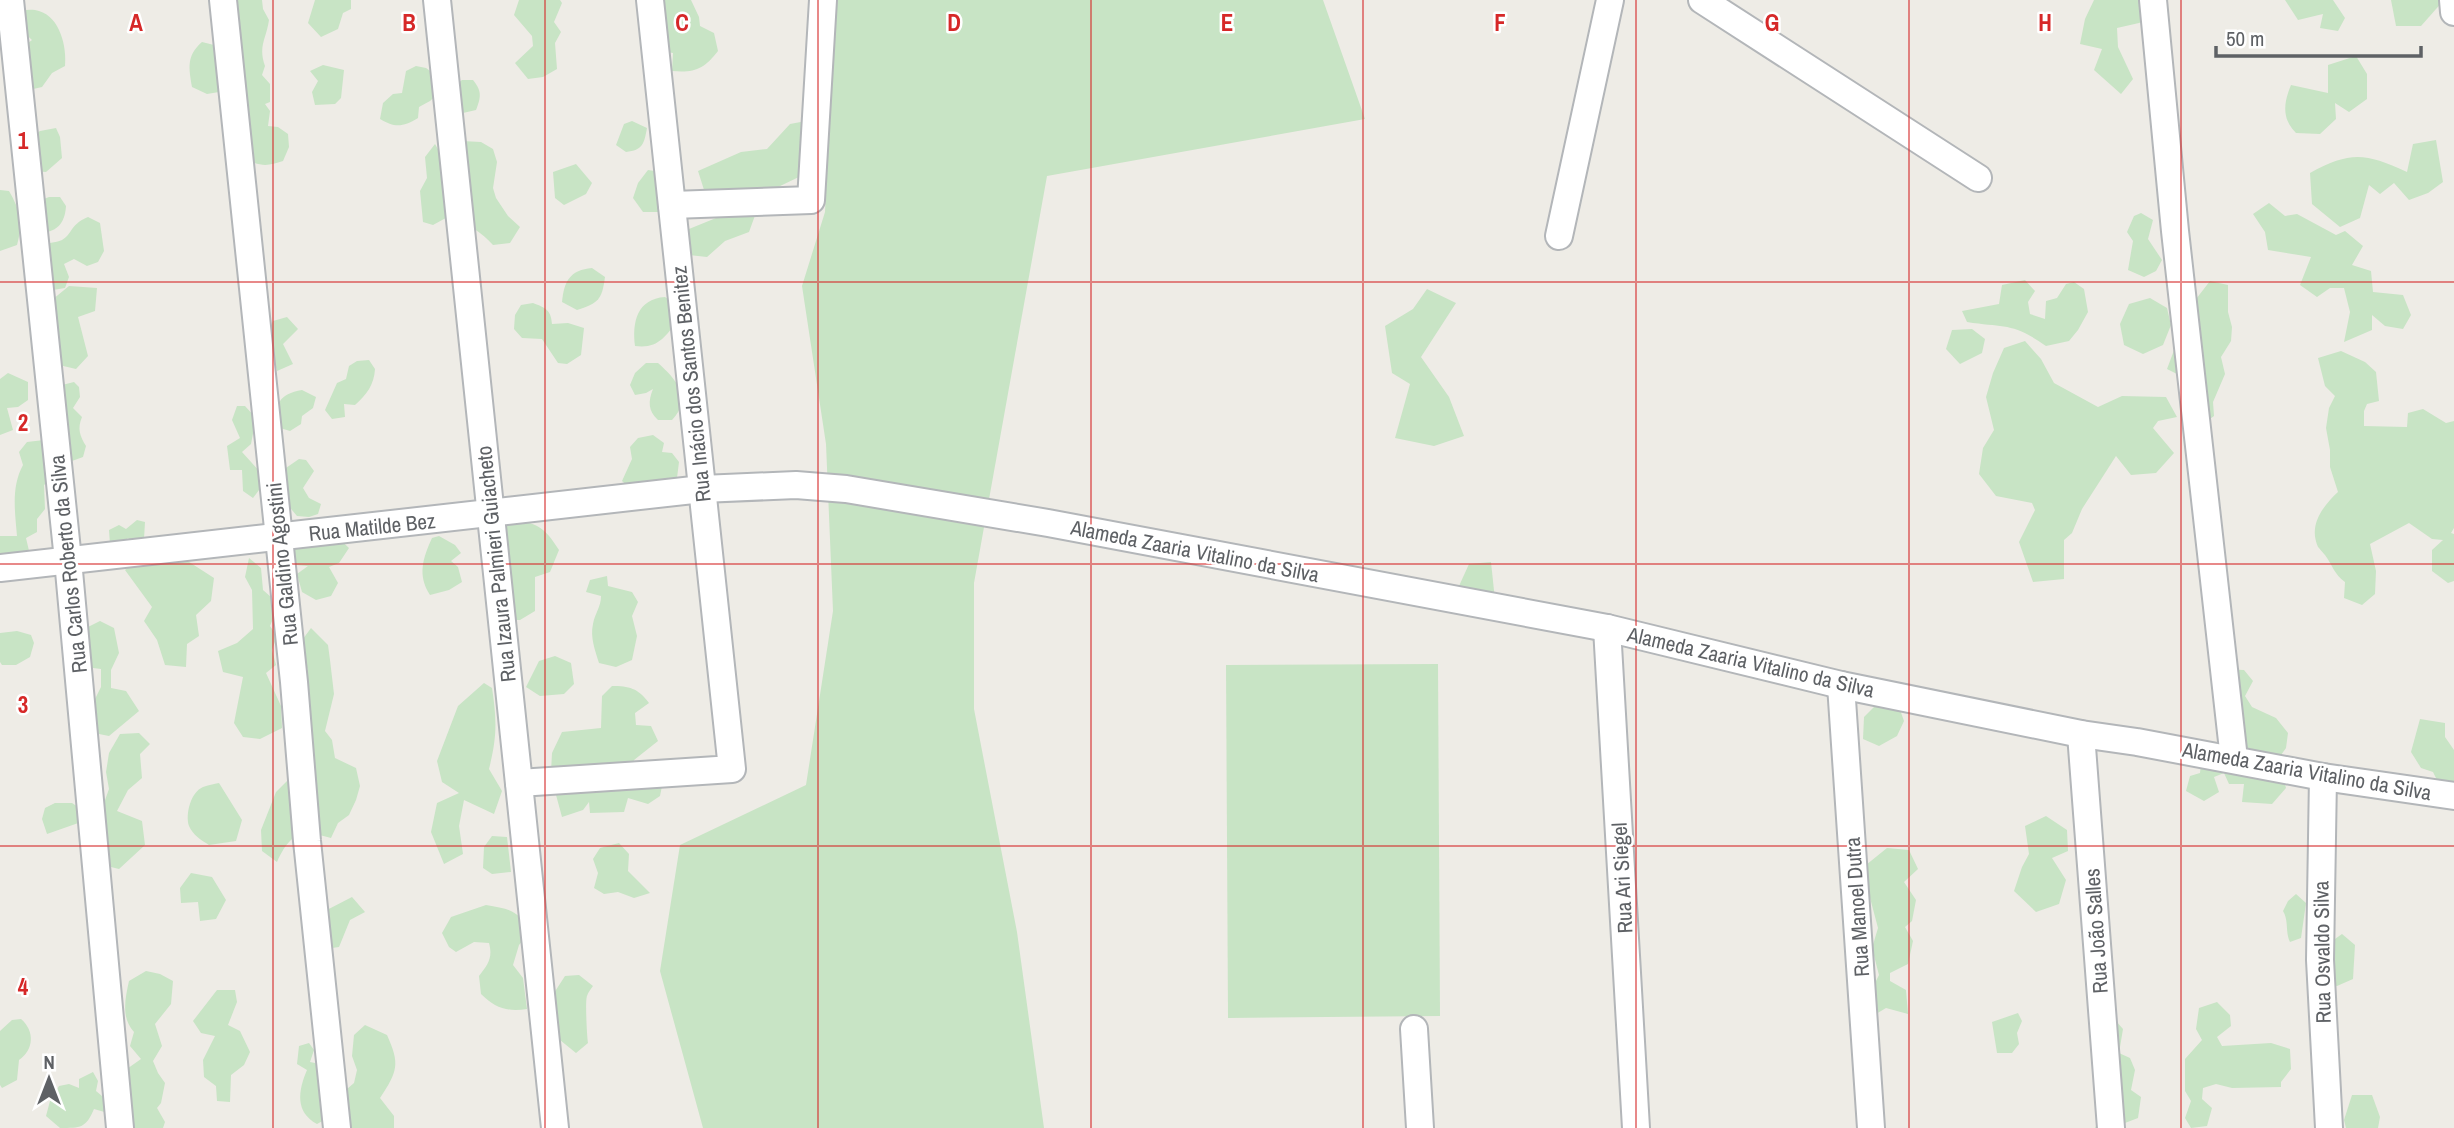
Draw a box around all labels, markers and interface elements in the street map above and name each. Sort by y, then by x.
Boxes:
text: A [129,7,143,38]
text: B [402,7,416,38]
text: C [675,7,689,38]
text: D [947,7,961,38]
text: E [1221,7,1233,38]
text: F [1494,7,1506,38]
text: G [1765,7,1779,38]
text: H [2038,7,2052,38]
scale bar [2216,14,2421,58]
text: 50 m [2226,24,2264,53]
text: 1 [18,125,29,156]
street label: Rua Inácio dos Santos Benitez [664,264,718,504]
text: 2 [18,407,28,438]
street label: Rua Izaura Palmieri Guiacheto [469,444,523,684]
street label: Rua Carlos Roberto da Silva [42,453,94,675]
street label: Rua Galdino Agostini [259,481,305,647]
street label: Rua Matilde Bez [307,506,437,548]
street label: Alameda Zaaria Vitalino da Silva [1067,512,1322,589]
street label: Alameda Zaaria Vitalino da Silva [1624,619,1878,705]
text: 3 [18,689,28,720]
street label: Alameda Zaaria Vitalino da Silva [2179,735,2434,807]
street label: Rua Ari Siegel [1605,822,1639,934]
street label: Rua Manoel Dutra [1838,836,1876,978]
street label: Rua João Salles [2077,867,2115,995]
street label: Rua Osvaldo Silva [2306,880,2338,1024]
text: 4 [18,971,29,1002]
north arrow [14,1044,84,1114]
text: N [43,1049,55,1075]

